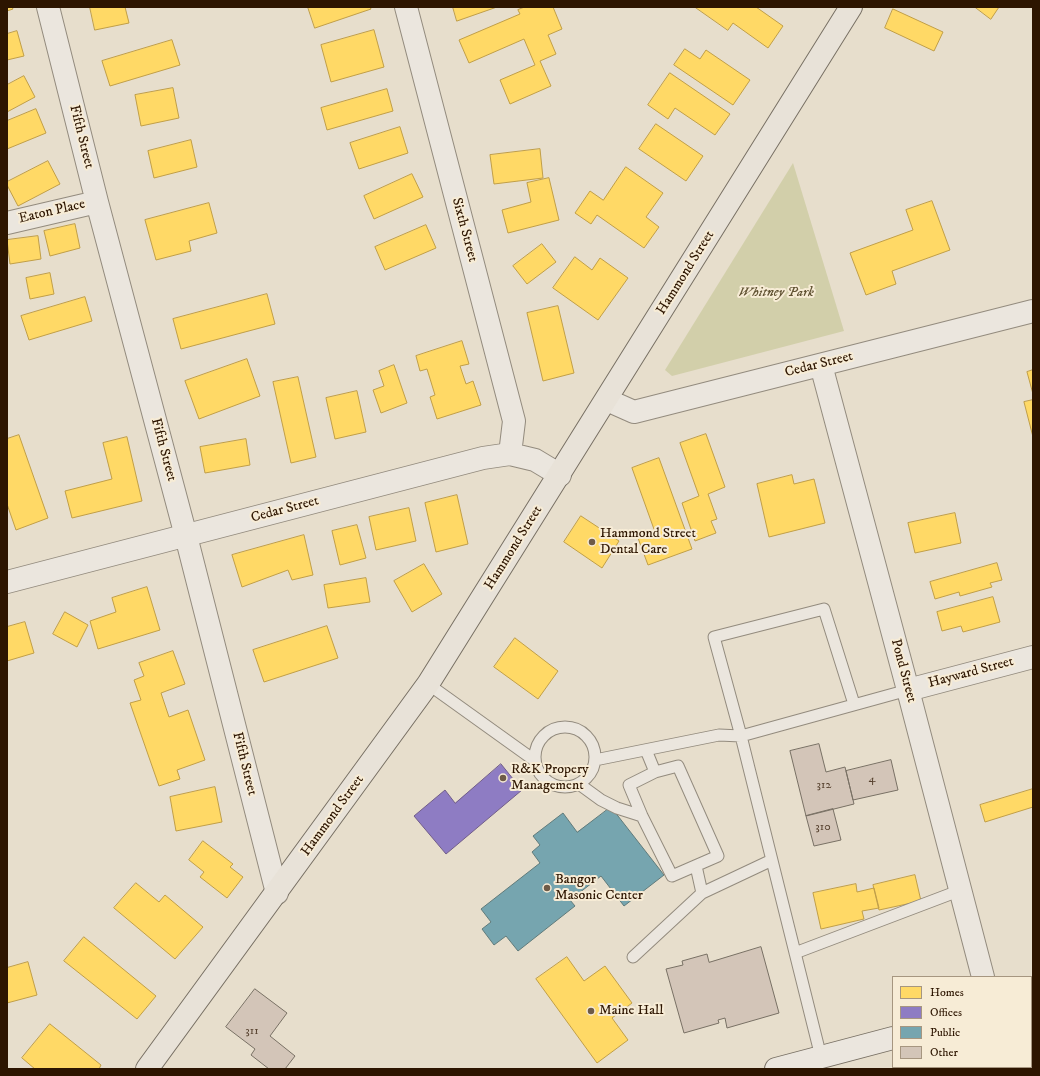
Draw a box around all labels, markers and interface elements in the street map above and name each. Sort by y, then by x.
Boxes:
street label: Fifth Street [65,104,97,170]
street label: Eaton Place [17,196,87,228]
street label: Sixth Street [447,196,481,264]
street label: Hammond Street [653,228,719,318]
park label: Whitney Park [738,285,814,301]
street label: Cedar Street [783,348,855,382]
street label: Fifth Street [147,417,179,483]
street label: Cedar Street [249,493,321,527]
street label: Hammond Street [481,503,547,593]
place label: Hammond Street Dental Care [600,526,696,558]
marker: Hammond Street Dental Care [587,537,597,547]
street label: Pond Street [886,637,920,705]
street label: Hayward Street [927,654,1015,692]
street label: Fifth Street [228,731,260,797]
place label: R&K Propery Management [511,762,589,794]
street label: Hammond Street [298,772,368,860]
marker: R&K Propery Management [498,773,508,783]
house number: 4 [869,773,875,787]
house number: 312 [817,779,831,793]
house number: 310 [815,821,831,835]
place label: Bangor Masonic Center [555,872,643,904]
marker: Bangor Masonic Center [542,883,552,893]
legend [892,976,1032,1068]
text: Homes [930,985,964,1000]
place label: Maine Hall [599,1003,664,1019]
text: Offices [930,1005,962,1020]
marker: Maine Hall [586,1006,596,1016]
house number: 311 [245,1025,259,1039]
text: Public [930,1025,960,1040]
text: Other [930,1045,958,1060]

